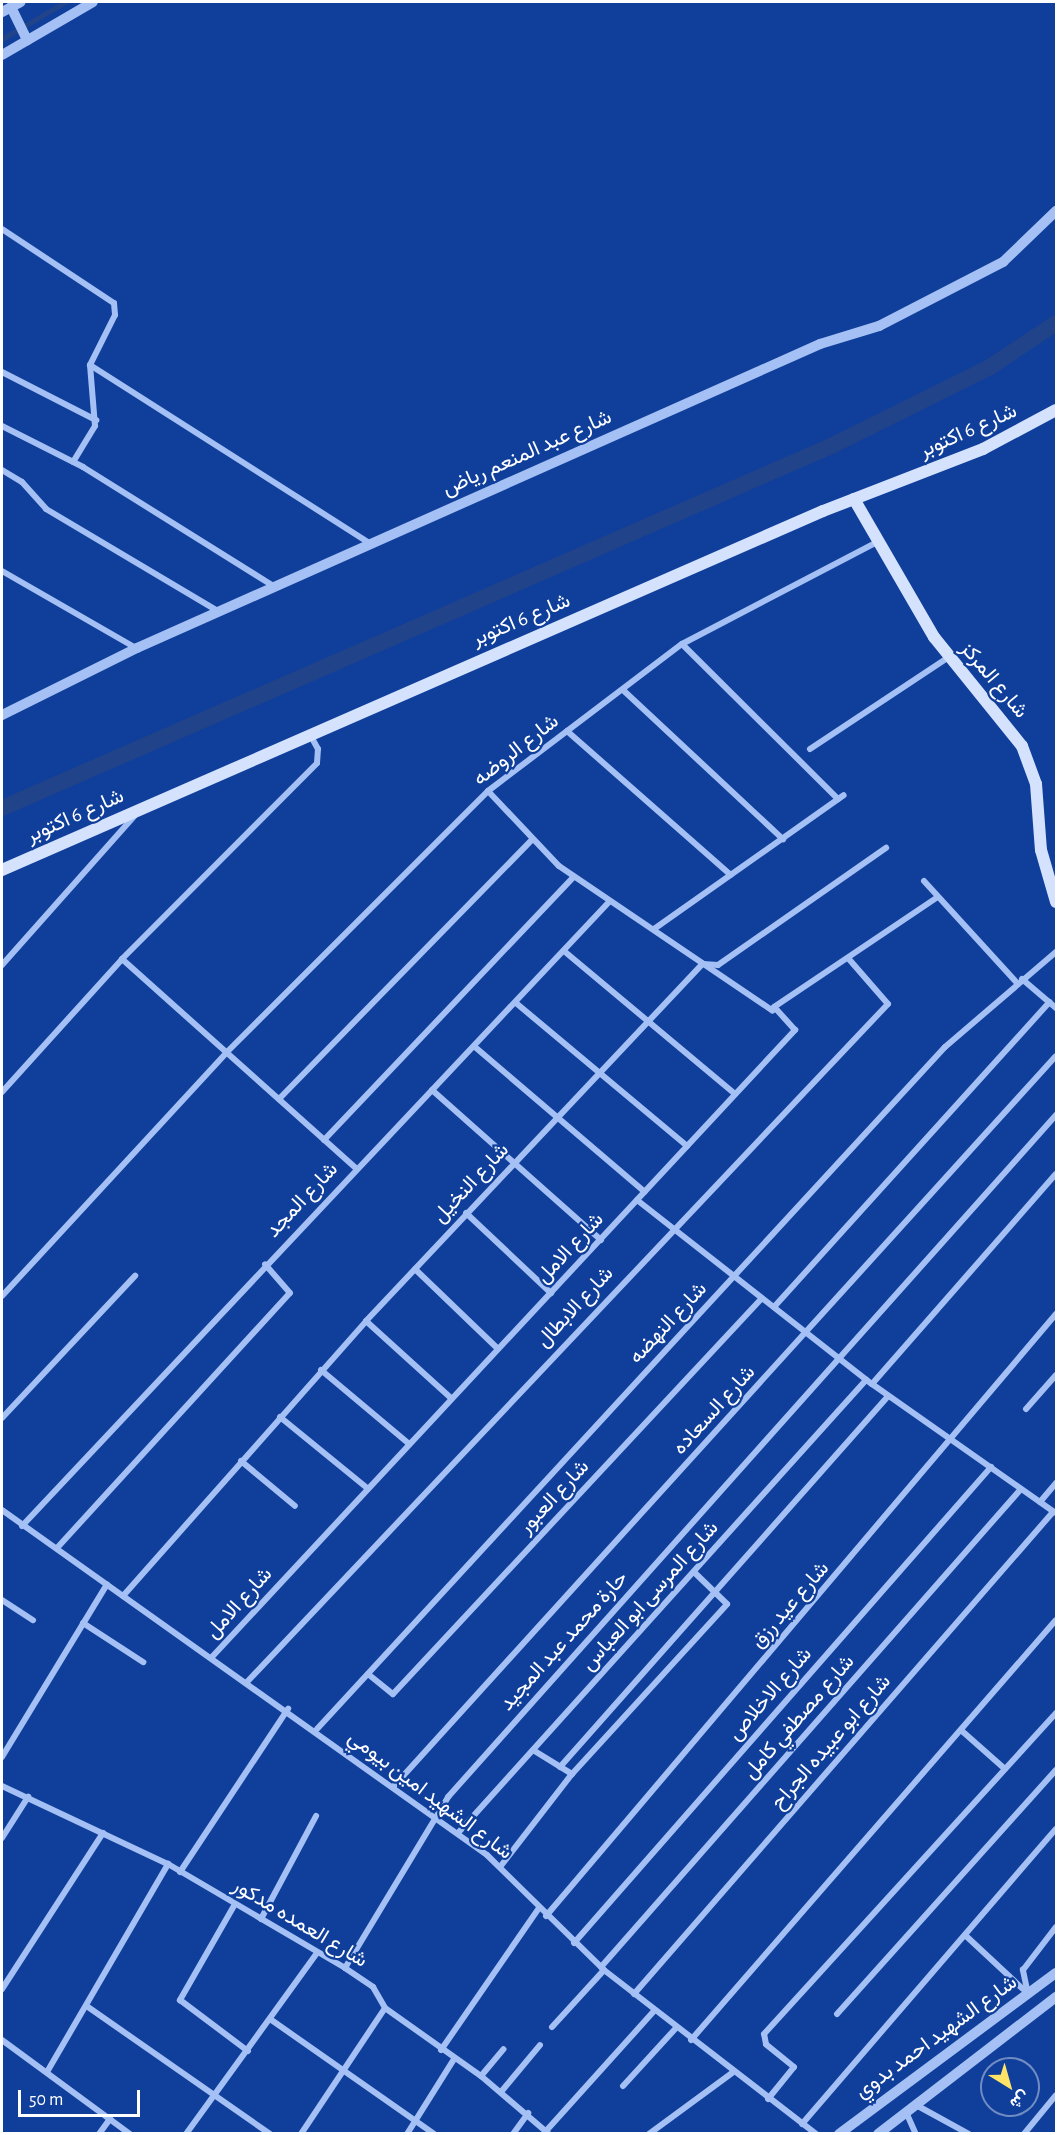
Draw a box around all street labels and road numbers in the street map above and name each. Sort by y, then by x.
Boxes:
street label: شارع 6 اكتوبر [915,398,1021,464]
street label: شارع عبد المنعم رياض [438,404,616,502]
street label: شارع 6 اكتوبر [468,588,574,652]
street label: شارع المركز [955,637,1033,723]
street label: شارع الروضه [468,709,564,791]
street label: شارع 6 اكتوبر [22,783,128,849]
street label: شارع النخيل [428,1138,514,1228]
street label: شارع المجد [261,1157,343,1243]
street label: شارع الامل [531,1207,609,1289]
street label: شارع الابطال [531,1261,619,1353]
street label: شارع النهضه [624,1277,712,1369]
street label: شارع السعاده [667,1360,761,1460]
street label: شارع العبور [513,1455,595,1539]
street label: شارع المرسى ابو العباس [576,1516,724,1676]
street label: شارع عيد رزق [745,1556,835,1654]
street label: شارع الامل [200,1562,278,1644]
street label: حارة محمد عبد المجيد [495,1566,633,1716]
street label: شارع الاخلاص [723,1642,817,1746]
street label: شارع مصطفي كامل [738,1650,860,1784]
street label: شارع ابو عبيده الجراح [766,1669,896,1815]
street label: شارع الشهيد امين بيومي [343,1725,517,1865]
street label: شارع العمده مدكور [228,1873,372,1973]
street label: شارع الشهيد احمد بدوي [850,1970,1022,2104]

